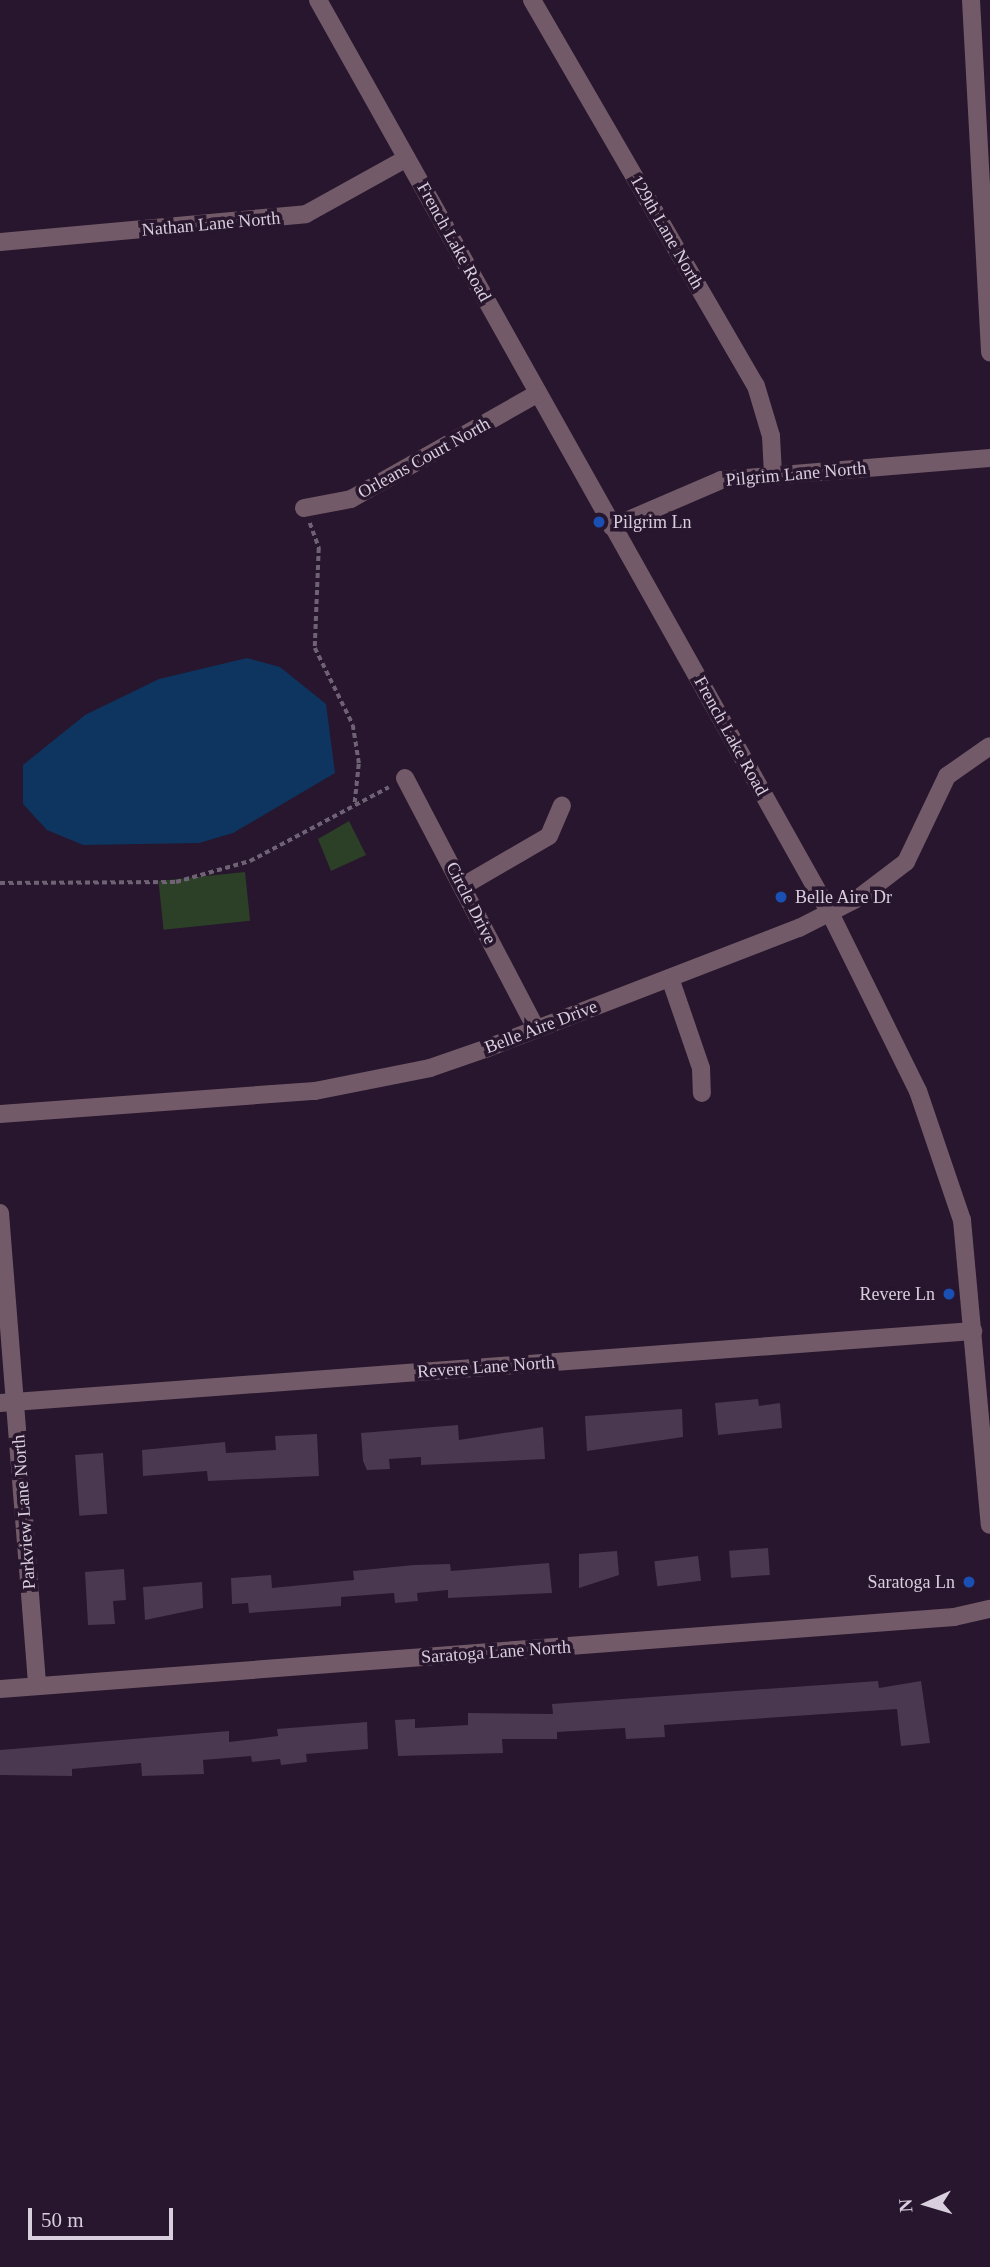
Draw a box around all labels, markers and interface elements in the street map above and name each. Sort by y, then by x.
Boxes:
street label: 129th Lane North [626,171,708,293]
street label: French Lake Road [412,179,496,305]
street label: Nathan Lane North [141,207,281,241]
street label: Orleans Court North [354,413,494,503]
street label: Pilgrim Lane North [725,457,867,491]
place label: Pilgrim Ln [613,511,692,533]
marker: Pilgrim Ln [591,514,607,530]
street label: French Lake Road [689,673,773,799]
street label: Circle Drive [441,858,501,948]
place label: Belle Aire Dr [795,886,893,908]
marker: Belle Aire Dr [773,889,789,905]
street label: Belle Aire Drive [481,995,601,1059]
place label: Revere Ln [860,1283,935,1305]
marker: Revere Ln [941,1286,957,1302]
street label: Revere Lane North [416,1351,556,1383]
street label: Parkview Lane North [8,1434,40,1590]
place label: Saratoga Ln [868,1571,955,1593]
marker: Saratoga Ln [961,1574,977,1590]
street label: Saratoga Lane North [420,1636,572,1668]
north arrow [892,2169,962,2239]
scale bar [32,2194,177,2238]
text: N [895,2198,917,2213]
text: 50 m [41,2208,84,2232]

